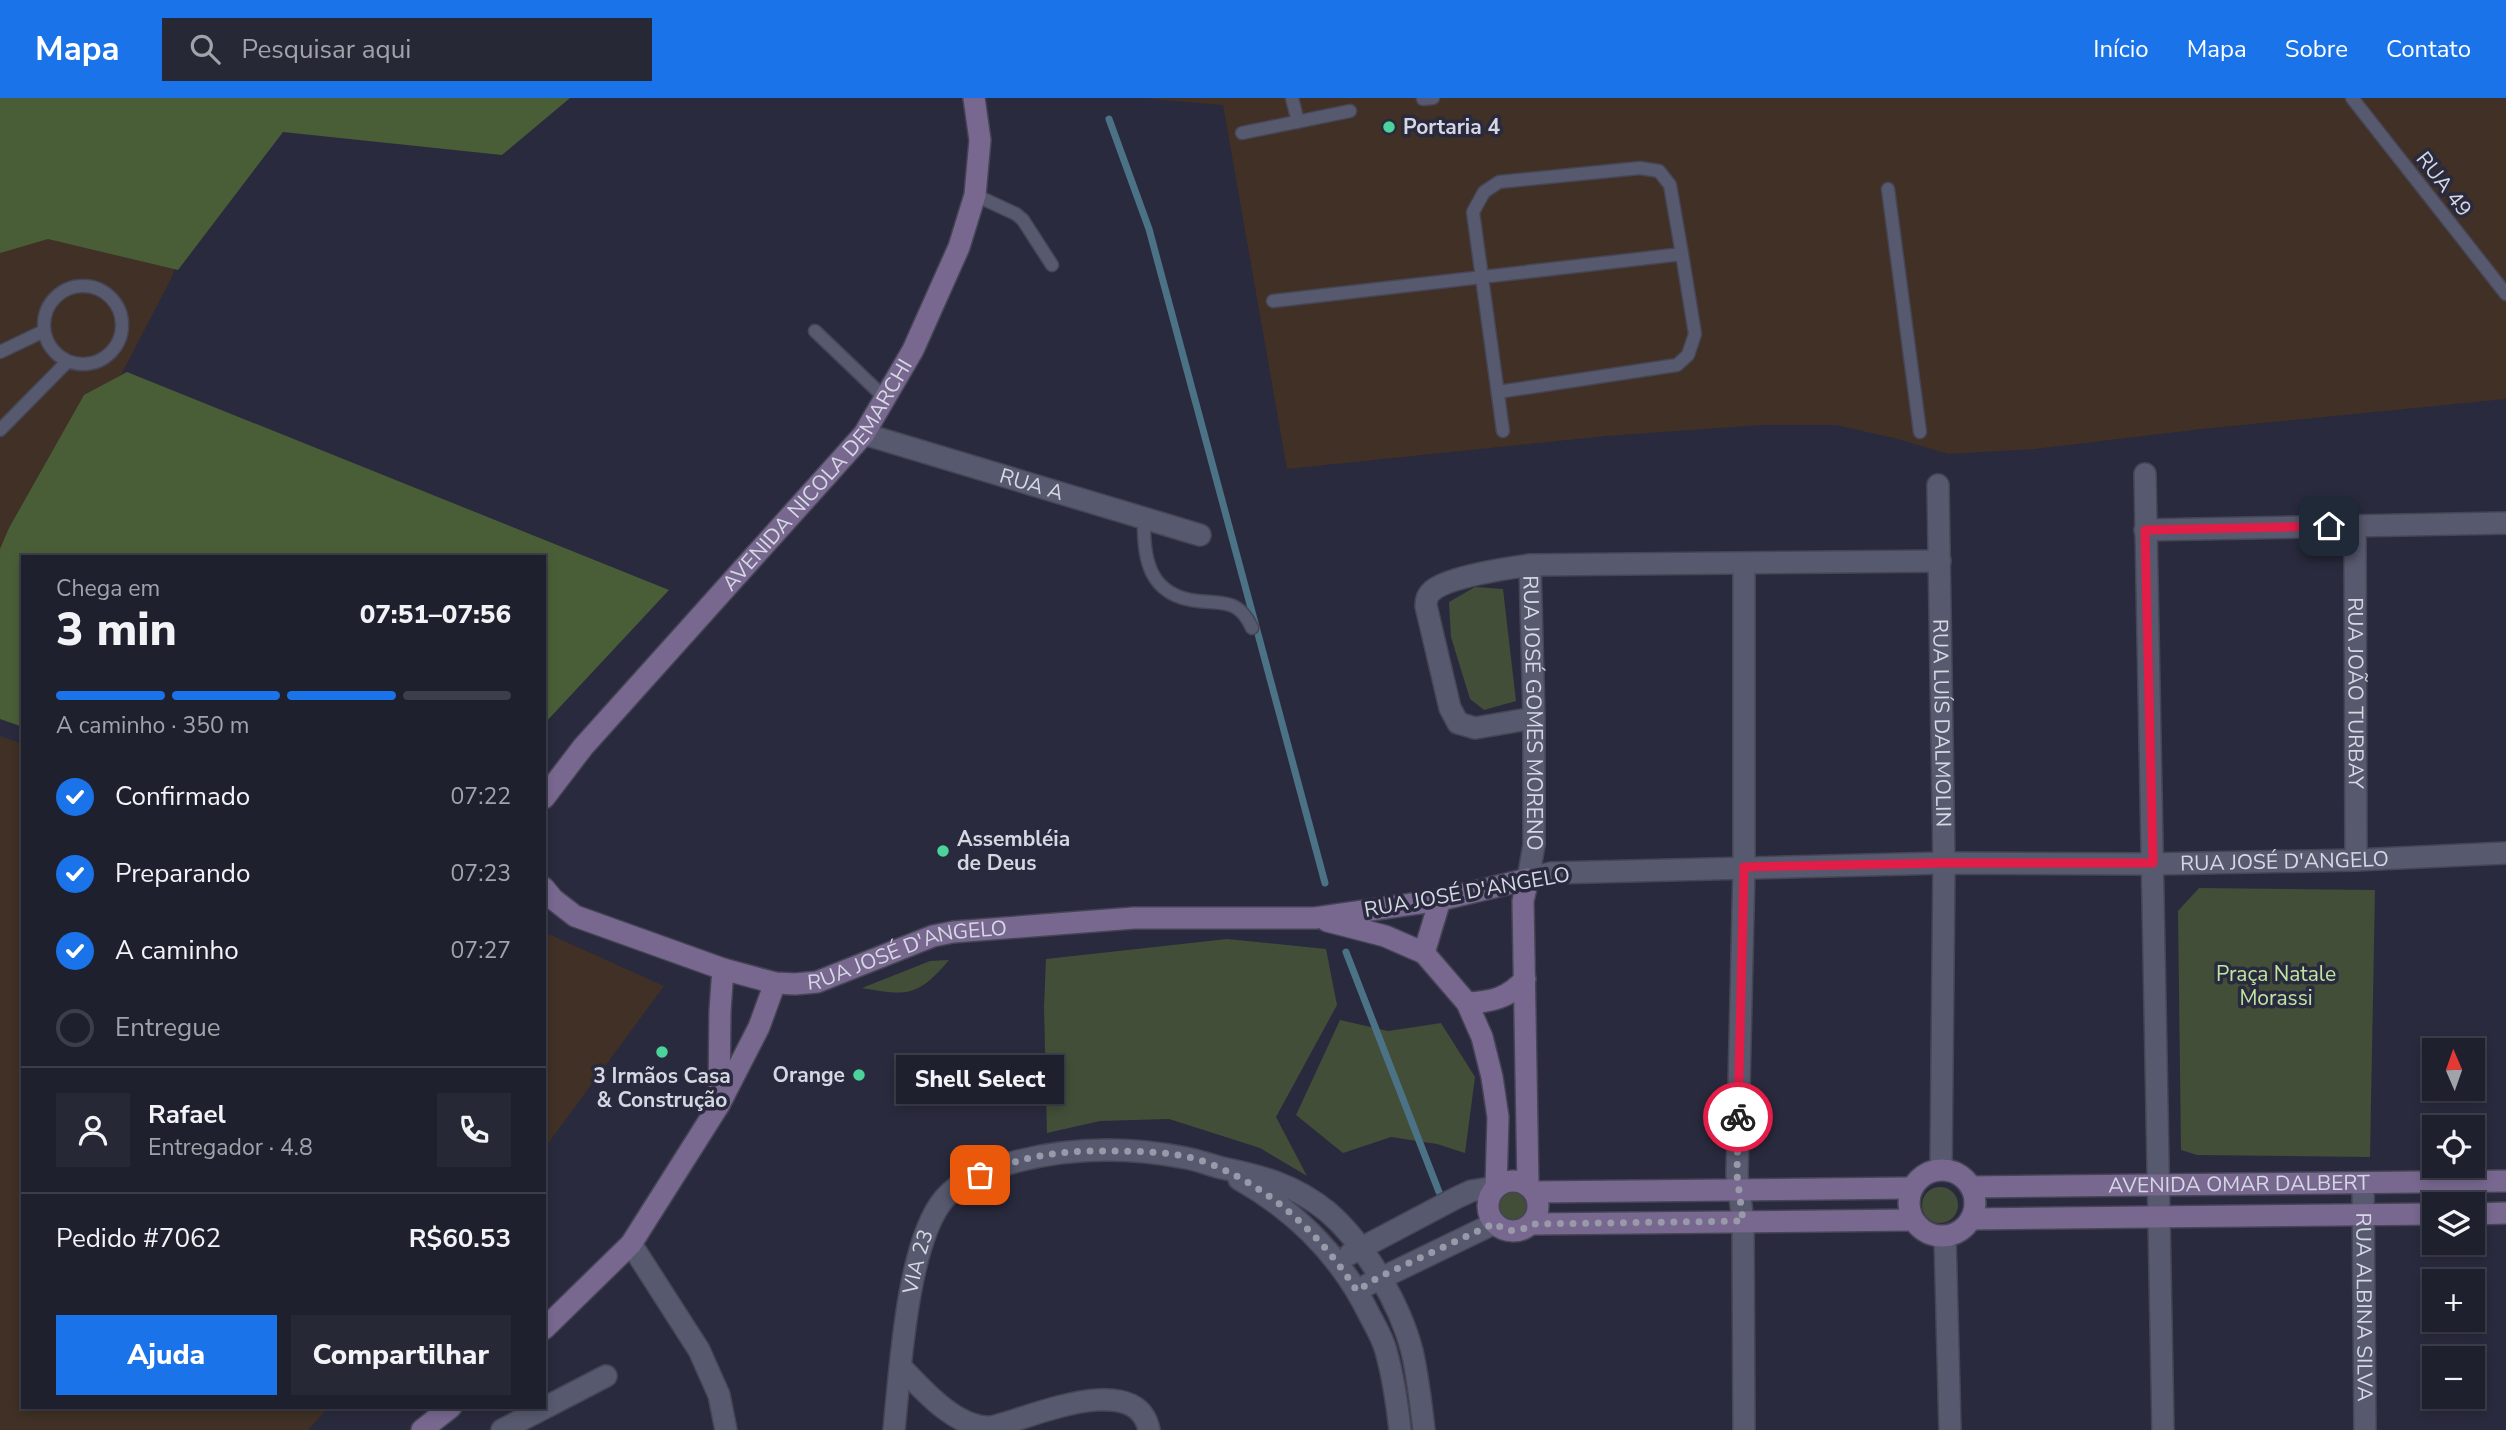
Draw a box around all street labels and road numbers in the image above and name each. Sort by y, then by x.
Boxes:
street label: RUA 49 [2410,146,2478,222]
street label: AVENIDA NICOLA DEMARCHI [716,354,919,597]
street label: RUA A [996,462,1067,507]
street label: RUA JOSÉ GOMES MORENO [1516,575,1548,851]
street label: RUA JOÃO TURBAY [2341,597,2370,789]
street label: RUA LUÍS DALMOLIN [1926,619,1957,827]
street label: RUA JOSÉ D'ANGELO [2180,844,2389,877]
street label: RUA JOSÉ D'ANGELO [1362,860,1572,924]
street label: RUA JOSÉ D'ANGELO [806,914,1008,997]
street label: AVENIDA OMAR DALBERT [2108,1169,2370,1199]
street label: RUA ALBINA SILVA [2349,1212,2379,1402]
street label: VIA 23 [896,1226,940,1297]

